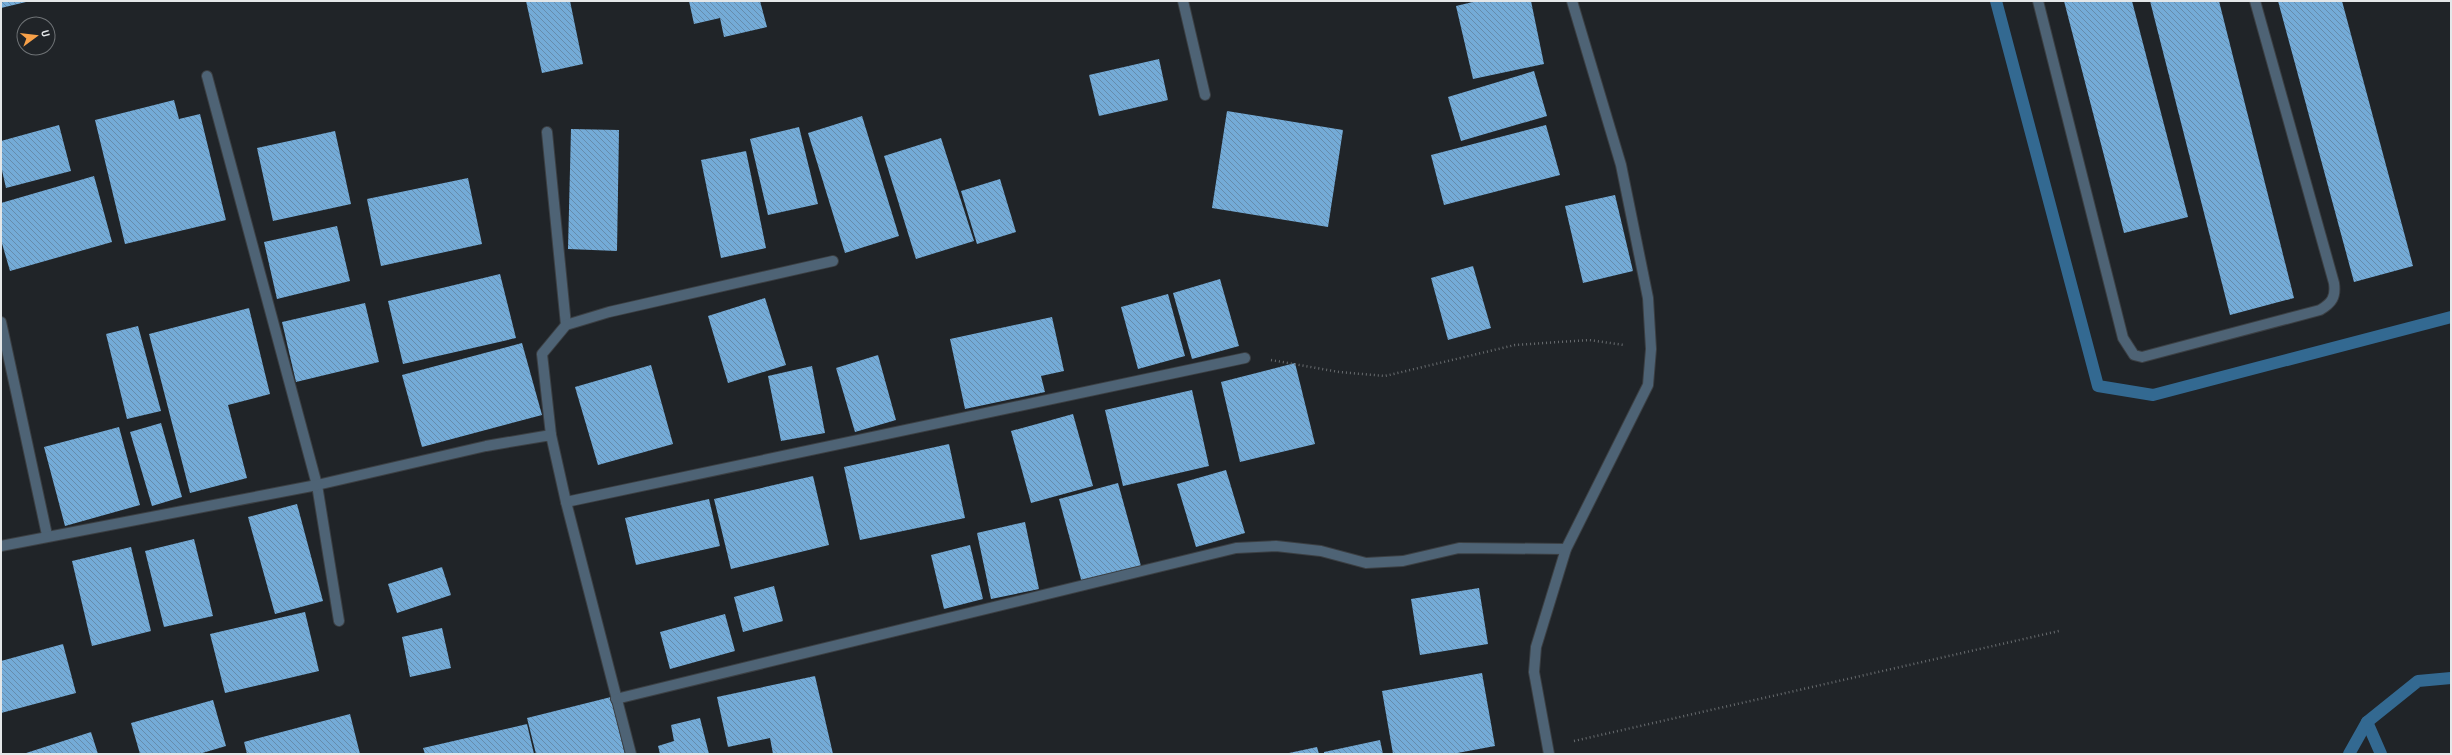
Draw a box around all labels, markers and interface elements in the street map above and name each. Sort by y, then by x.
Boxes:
north arrow [16,16,56,56]
text: U [38,28,53,38]

